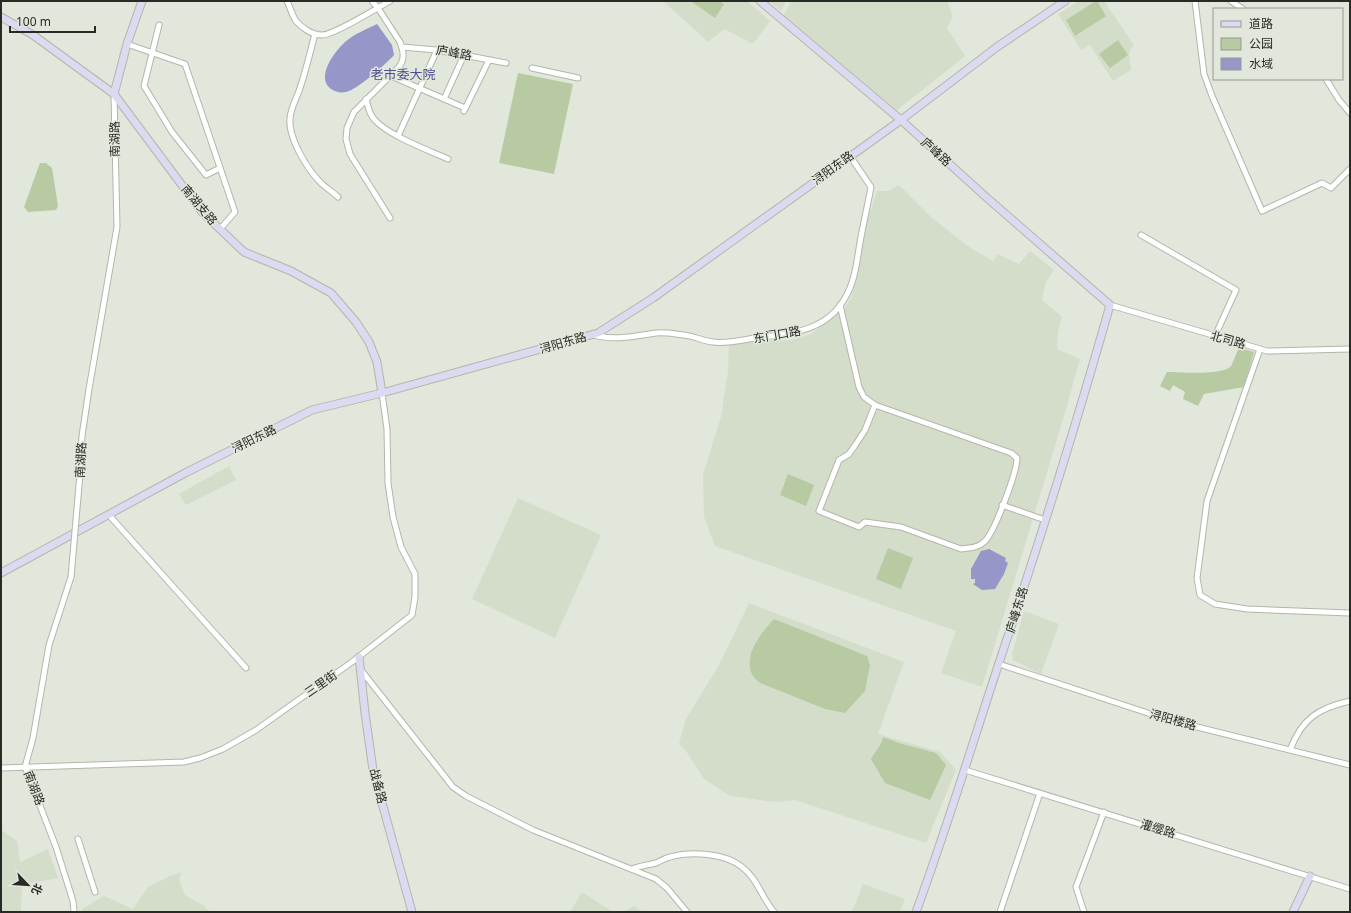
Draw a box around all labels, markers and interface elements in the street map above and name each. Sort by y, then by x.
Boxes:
scale bar [10,8,95,34]
legend [1213,8,1343,80]
text: 100 m [16,13,51,30]
text: 道路 [1249,15,1273,32]
text: 公园 [1249,35,1273,52]
street label: 庐峰路 [435,41,473,64]
text: 水域 [1249,55,1273,72]
district label: 老市委大院 [370,65,436,83]
street label: 南湖路 [106,121,123,157]
street label: 庐峰路 [917,133,955,170]
street label: 浔阳东路 [808,147,857,189]
street label: 南湖支路 [177,181,221,229]
street label: 东门口路 [752,322,802,347]
street label: 北司路 [1208,326,1248,353]
street label: 浔阳东路 [537,328,588,357]
street label: 浔阳东路 [228,420,279,457]
street label: 南湖路 [71,442,90,478]
street label: 庐峰东路 [1001,584,1032,635]
street label: 三里街 [301,666,340,701]
street label: 浔阳楼路 [1148,705,1199,734]
street label: 战备路 [366,766,391,805]
street label: 南湖路 [20,768,49,808]
street label: 灌缨路 [1138,815,1178,842]
north arrow [8,865,48,905]
text: 北 [28,881,47,898]

